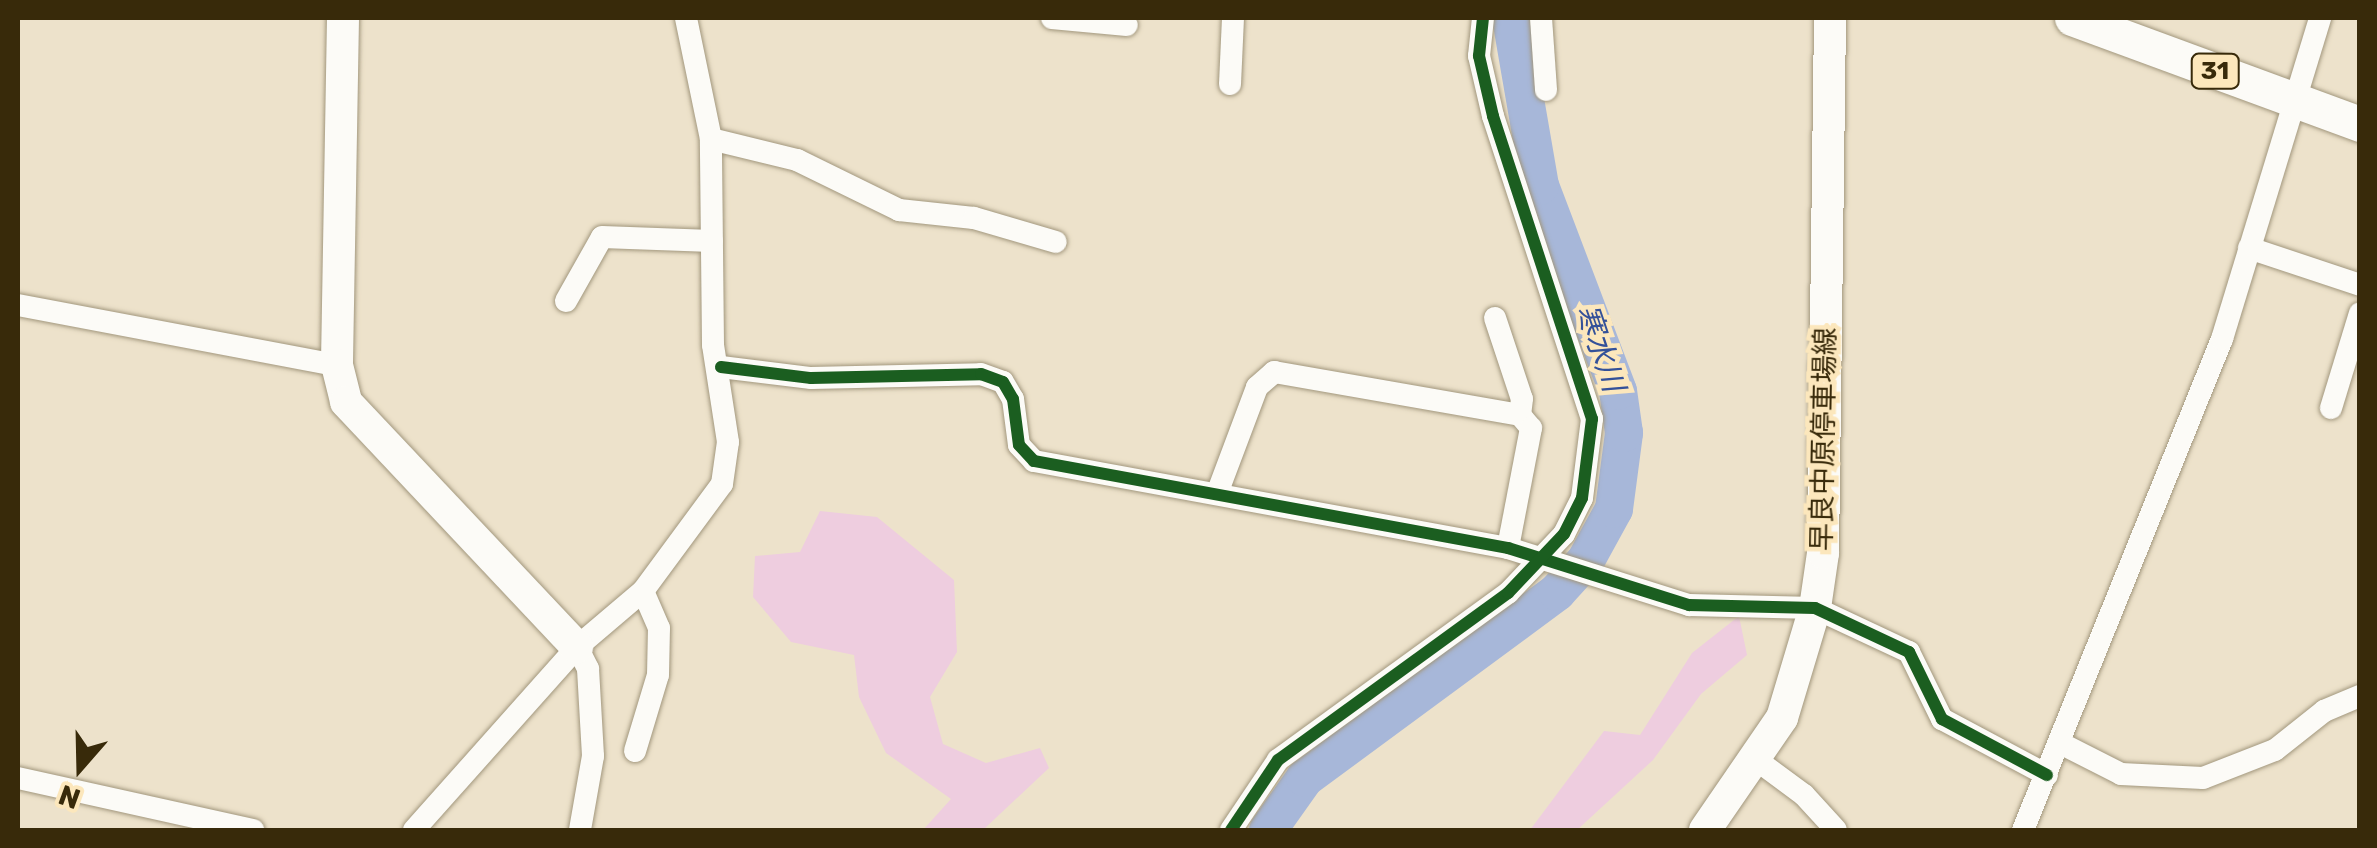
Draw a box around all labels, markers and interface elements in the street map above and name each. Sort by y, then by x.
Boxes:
road number: 31 [2190,51,2240,91]
water label: 寒水川 [1568,300,1632,396]
street label: 早良中原停車場線 [1805,327,1843,551]
north arrow [30,718,130,818]
text: N [54,778,85,816]

